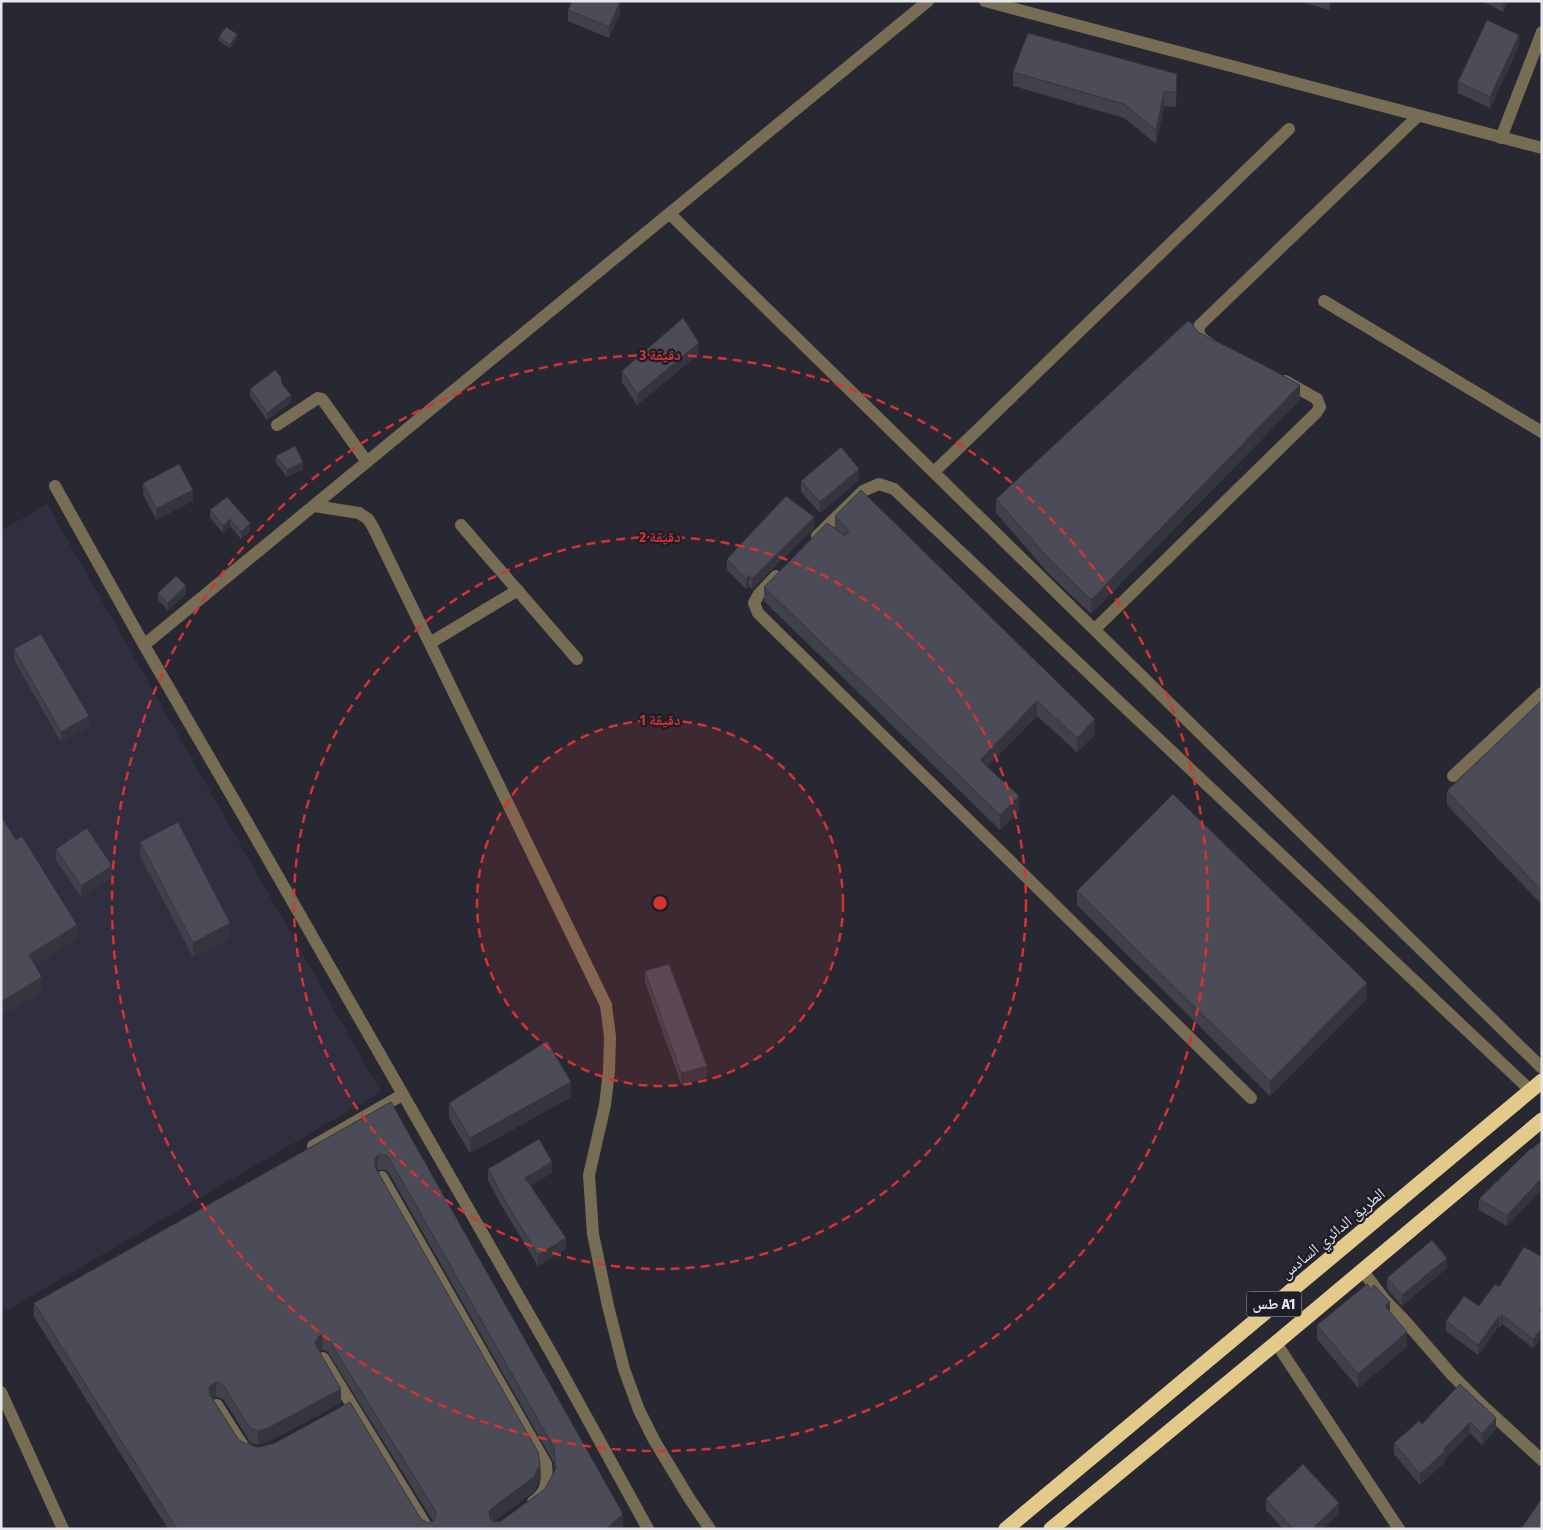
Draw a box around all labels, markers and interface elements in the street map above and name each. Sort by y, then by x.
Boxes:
text: 3 دقيقة [638,346,681,364]
text: 2 دقيقة [638,528,681,546]
text: 1 دقيقة [640,711,680,729]
centre of rings [651,894,669,912]
street label: الطريق الدائري السادس [1276,1184,1391,1285]
road number: طس A1 [1246,1292,1302,1316]

